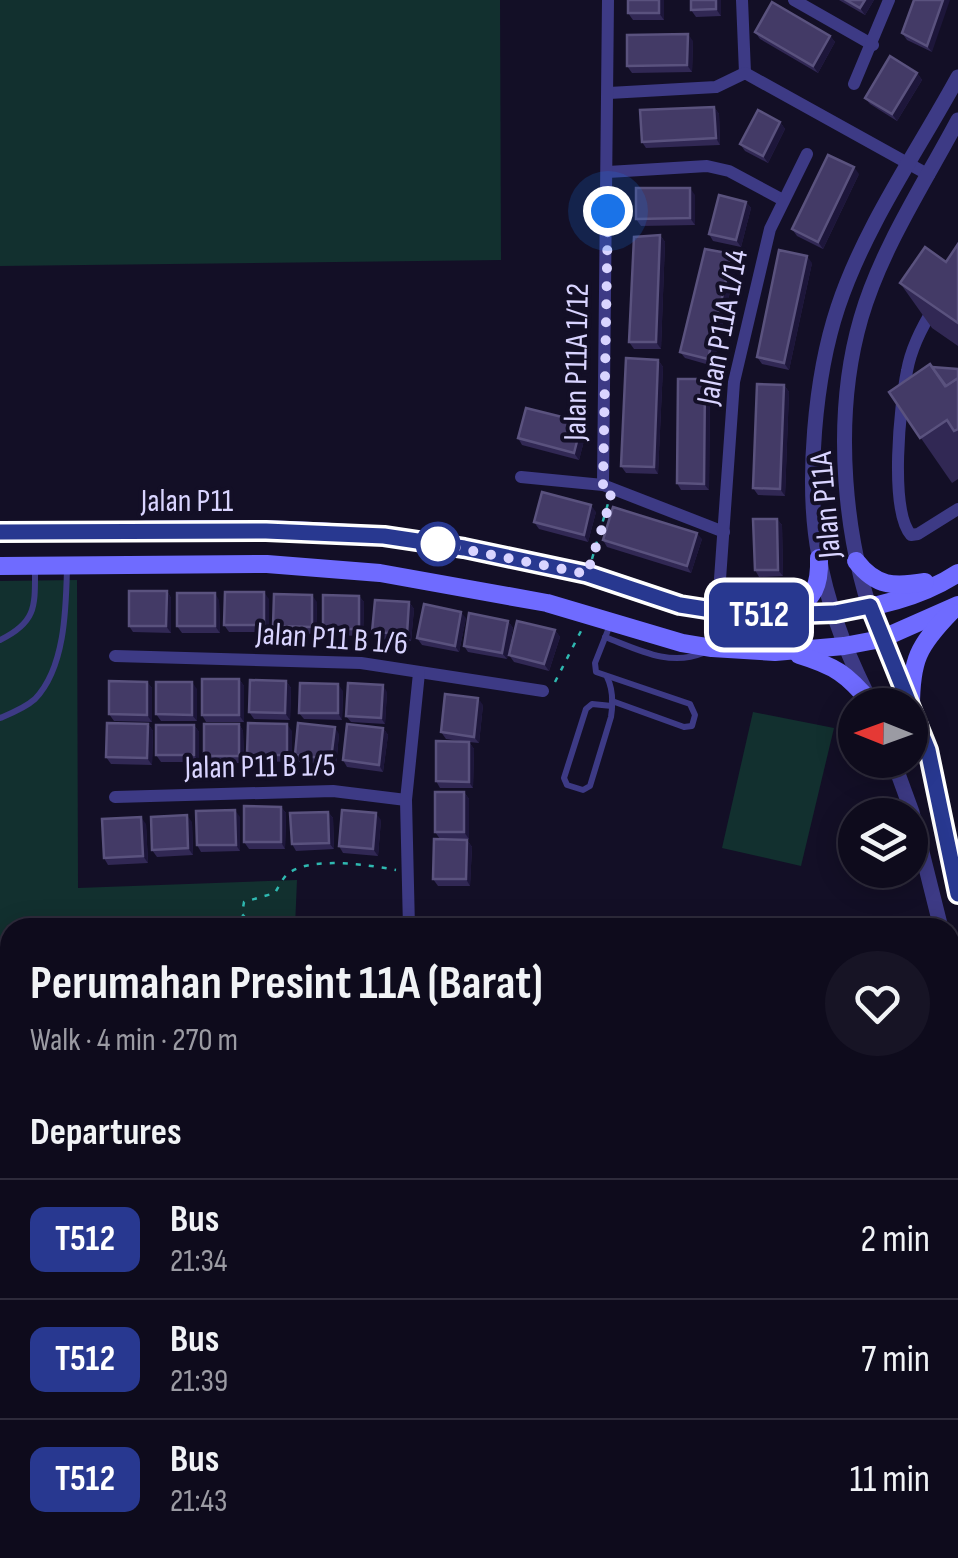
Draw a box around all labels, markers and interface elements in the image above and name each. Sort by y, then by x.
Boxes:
your location [583,186,633,236]
street label: Jalan P11A 1/14 [689,246,757,409]
street label: Jalan P11A 1/12 [556,283,598,442]
street label: Jalan P11A [802,450,850,561]
street label: Jalan P11 [140,482,233,521]
unlabelled marker [417,523,459,565]
line badge: T512 [689,582,829,648]
text: T512 [729,594,789,637]
street label: Jalan P11 B 1/6 [254,614,409,664]
north arrow [838,688,928,778]
map controls [838,688,928,888]
street label: Jalan P11 B 1/5 [183,746,336,788]
button: layers [838,798,928,888]
button: heart [825,951,930,1056]
text: Perumahan Presint 11A (Barat) [30,955,543,1012]
text: Walk · 4 min · 270 m [30,1021,238,1060]
text: Departures [30,1110,182,1155]
text: Bus [170,1197,219,1242]
text: 2 min [861,1217,930,1262]
text: T512 [55,1218,115,1261]
text: 21:34 [170,1242,227,1281]
text: Bus [170,1317,219,1362]
text: 7 min [861,1337,930,1382]
text: T512 [55,1338,115,1381]
text: 21:39 [170,1362,228,1401]
text: Bus [170,1437,219,1482]
text: 11 min [850,1457,930,1502]
text: T512 [55,1458,115,1501]
text: 21:43 [170,1482,227,1521]

